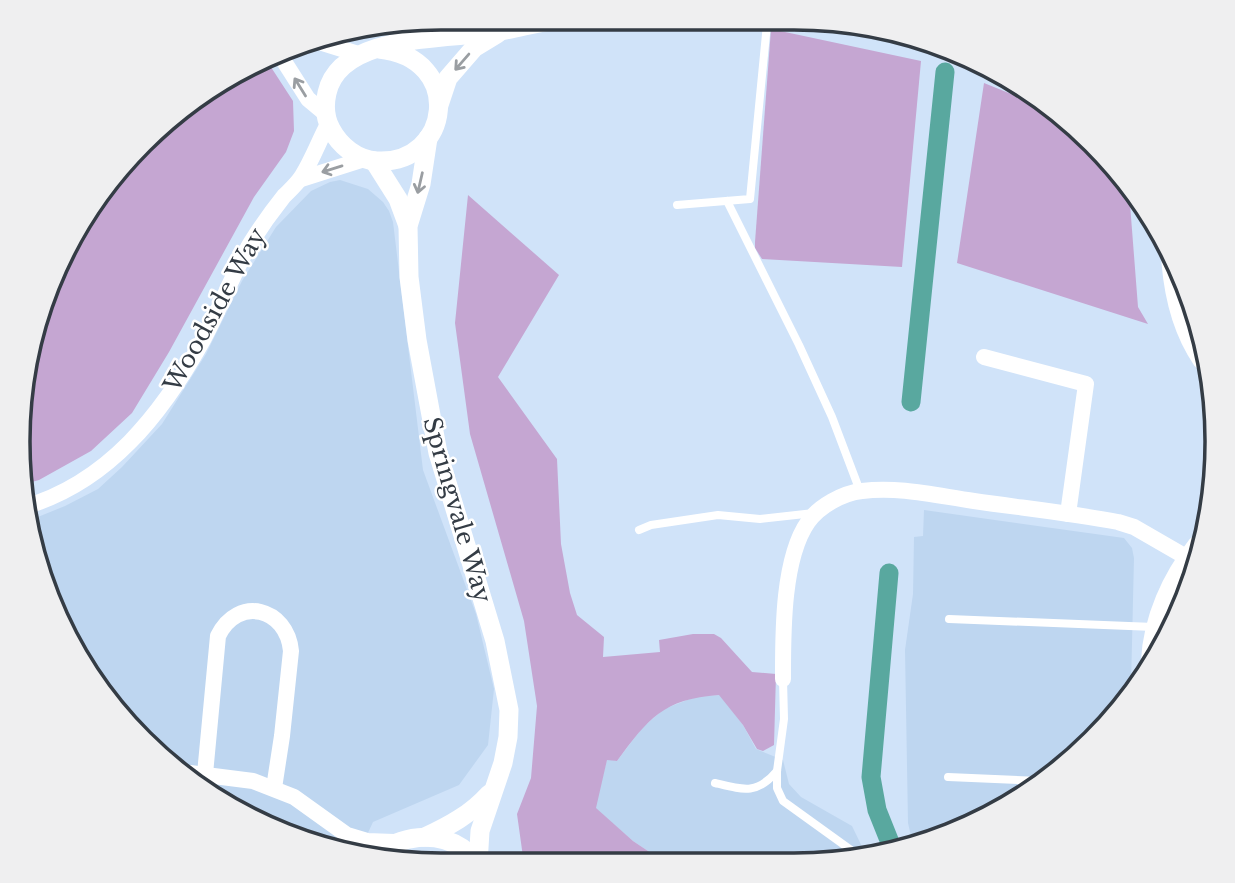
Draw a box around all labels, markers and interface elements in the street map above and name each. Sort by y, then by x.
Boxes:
one-way arrow [454,53,470,71]
one-way arrow [293,78,307,98]
one-way arrow [322,163,344,176]
one-way arrow [413,171,427,194]
street label: Woodside Way [157,222,272,398]
street label: Springvale Way [417,414,498,607]

